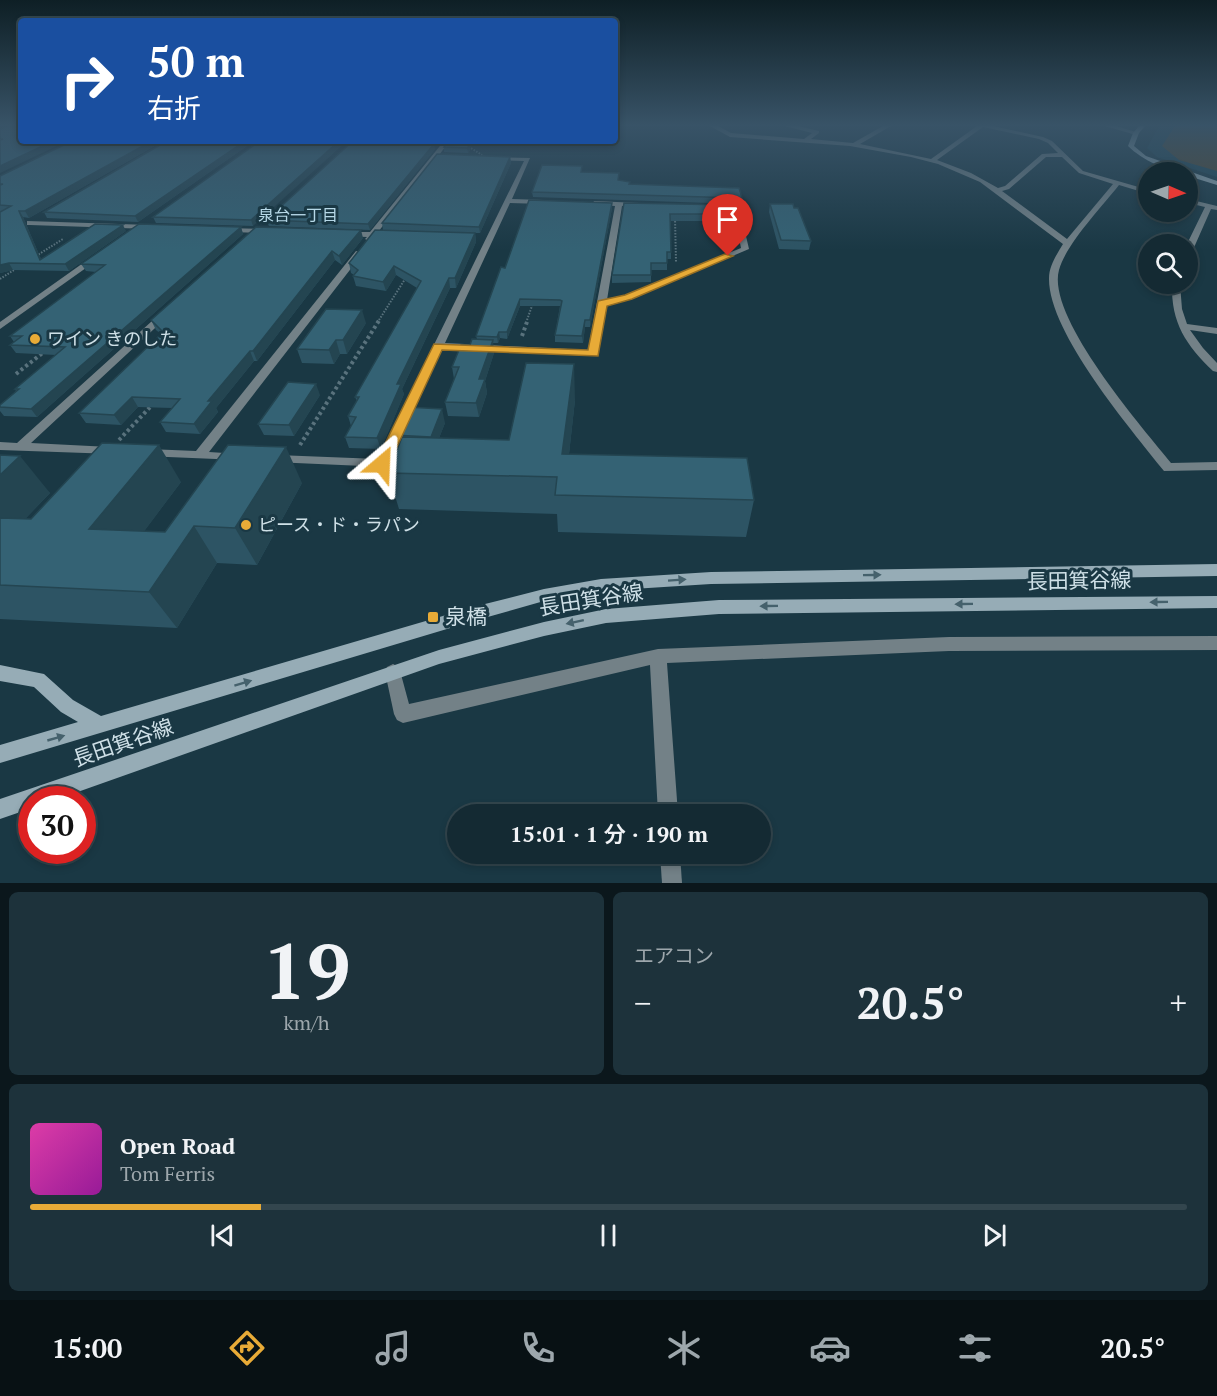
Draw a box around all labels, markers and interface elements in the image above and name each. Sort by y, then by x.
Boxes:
text: 50 m [147,33,245,89]
icon: right [48,42,126,120]
text: 右折 [147,90,201,126]
north arrow [1138,162,1198,222]
map controls [1138,162,1198,294]
pin [702,194,753,256]
icon: arrive [711,203,744,236]
district label: 泉台一丁目 [258,204,338,226]
button: search [1138,234,1198,294]
place label: ワイン きのした [47,326,177,350]
marker: ワイン きのした [28,332,42,346]
position arrow [350,432,414,496]
place label: ピース・ド・ラパン [258,512,420,536]
marker: ピース・ド・ラパン [239,518,253,532]
street label: 長田箕谷線 [1026,565,1132,595]
one-way arrow [862,571,881,580]
one-way arrow [667,576,686,585]
street label: 長田箕谷線 [537,577,645,621]
one-way arrow [1149,597,1168,607]
one-way arrow [954,599,973,609]
one-way arrow [759,601,778,611]
place label: 泉橋 [445,602,487,630]
marker: 泉橋 [426,610,440,624]
one-way arrow [565,618,584,627]
one-way arrow [234,678,252,687]
street label: 長田箕谷線 [68,712,177,772]
one-way arrow [47,733,65,742]
speed limit sign: 30 [18,786,96,864]
text: 15:01 · 1 分 · 190 m [510,819,708,848]
text: 19 [262,918,351,1021]
text: エアコン [634,942,714,969]
text: 20.5° [856,972,965,1032]
text: − [634,981,652,1024]
text: + [1169,981,1187,1024]
text: km/h [283,1009,330,1036]
text: Open Road [120,1131,235,1160]
text: Tom Ferris [120,1160,215,1187]
icon: previous [206,1219,239,1252]
icon: pause [592,1219,625,1252]
icon: next [978,1219,1011,1252]
icon: directions [226,1327,268,1369]
icon: music [372,1327,414,1369]
icon: phone [517,1327,559,1369]
icon: climate [663,1327,705,1369]
icon: car [809,1327,851,1369]
icon: filters [954,1327,996,1369]
text: 15:00 [52,1330,122,1366]
text: 20.5° [1100,1330,1165,1366]

